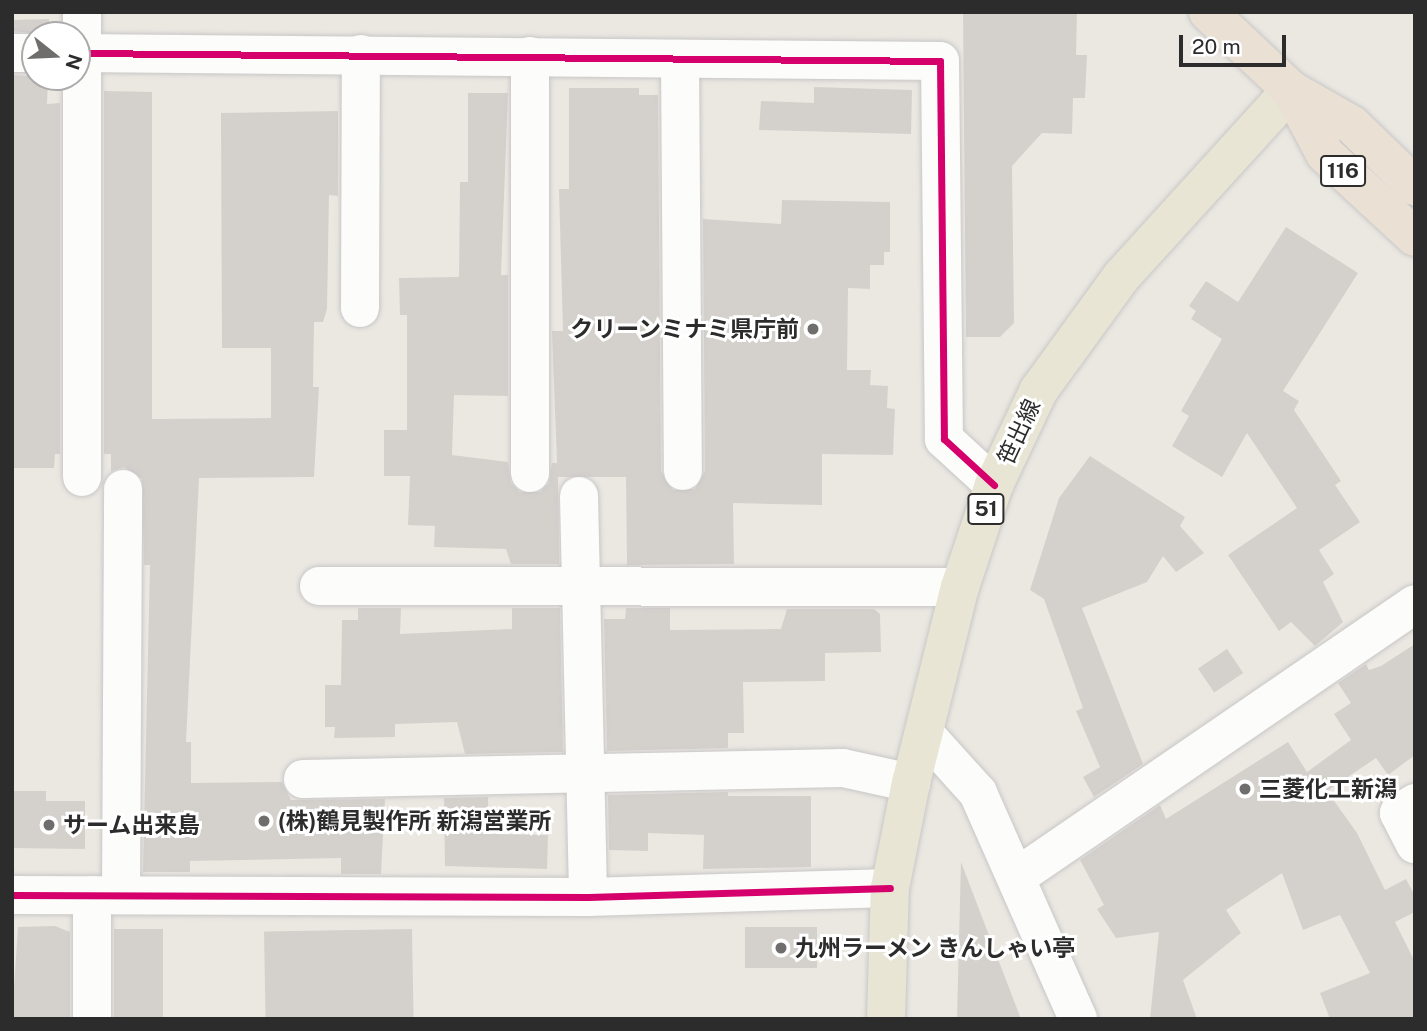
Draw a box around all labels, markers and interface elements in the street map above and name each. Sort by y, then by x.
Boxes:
north arrow [21,21,91,91]
scale bar [1182,21,1289,65]
text: 20 m [1192,34,1241,59]
text: N [61,51,87,72]
road number: 116 [1318,154,1368,188]
place label: クリーンミナミ県庁前 [569,315,799,343]
marker: クリーンミナミ県庁前 [805,321,821,337]
street label: 笹出線 [992,395,1046,469]
road number: 51 [967,491,1005,526]
place label: 三菱化工新潟 [1259,775,1397,803]
marker: 三菱化工新潟 [1237,781,1253,797]
place label: (株)鶴見製作所 新潟営業所 [278,807,552,835]
place label: サーム出来島 [63,811,201,839]
marker: (株)鶴見製作所 新潟営業所 [256,813,272,829]
marker: サーム出来島 [41,817,57,833]
place label: 九州ラーメン きんしゃい亭 [795,934,1076,962]
marker: 九州ラーメン きんしゃい亭 [773,940,789,956]

